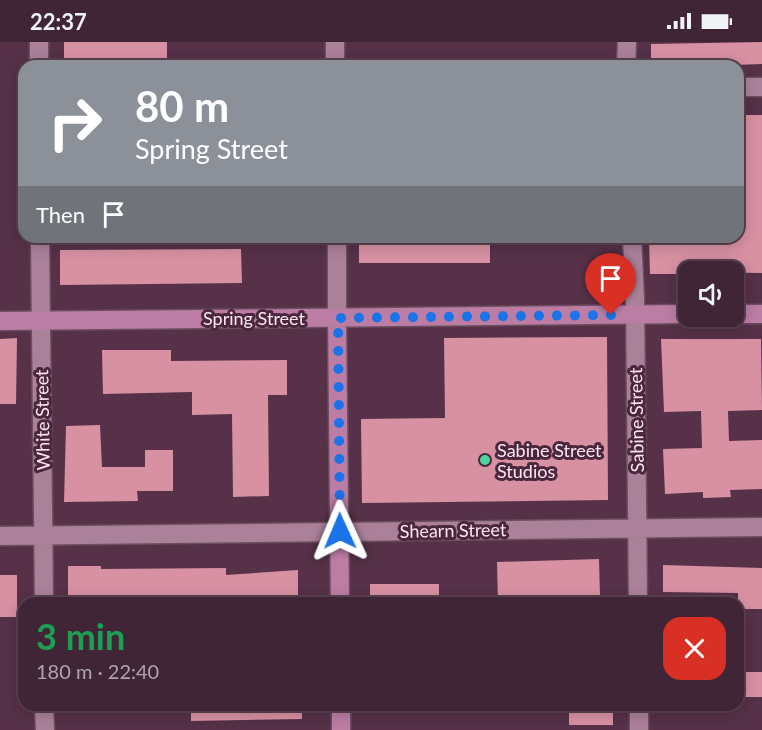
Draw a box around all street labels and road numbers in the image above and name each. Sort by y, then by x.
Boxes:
street label: Spring Street [203,307,306,329]
street label: Sabine Street [624,367,648,472]
street label: White Street [30,369,54,471]
street label: Shearn Street [399,518,507,542]

